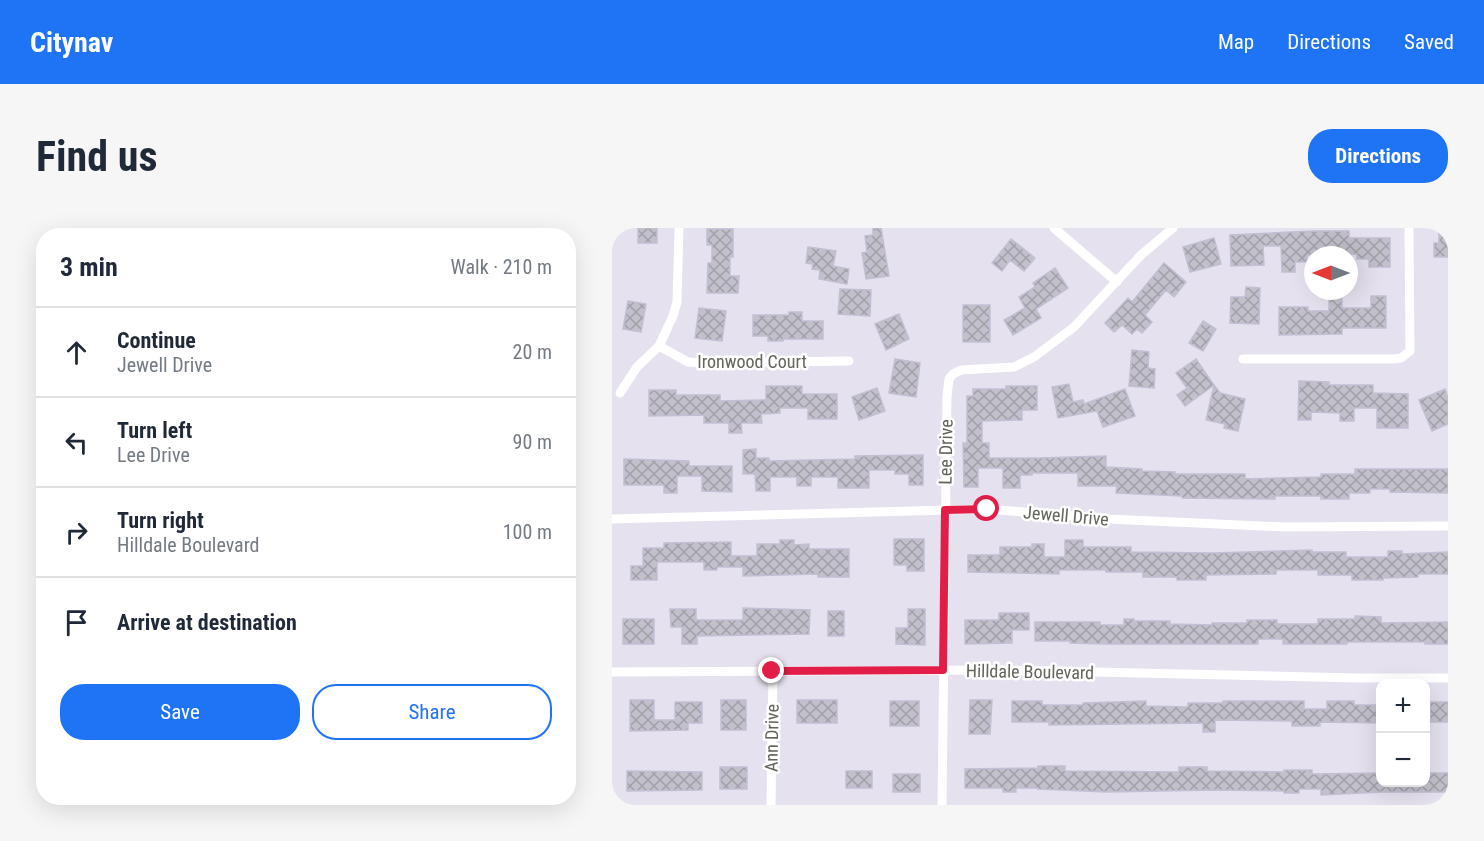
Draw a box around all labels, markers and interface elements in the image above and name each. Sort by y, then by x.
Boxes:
text: Citynav [30,26,113,59]
text: Map [1218,30,1254,54]
text: Directions [1287,30,1371,54]
text: Saved [1404,30,1454,54]
button: Directions [1308,129,1448,183]
text: Find us [36,132,157,181]
north arrow [1304,246,1358,300]
text: 3 min [60,252,118,282]
text: Walk · 210 m [451,255,552,279]
text: Continue [117,328,196,353]
icon: ahead [60,336,93,369]
text: 20 m [513,340,552,364]
street label: Ironwood Court [697,351,807,372]
text: Jewell Drive [117,353,212,377]
text: Turn left [117,418,192,443]
street label: Lee Drive [934,419,957,485]
icon: left [60,426,93,459]
text: 90 m [513,430,552,454]
text: Lee Drive [117,443,190,467]
route start [973,495,999,521]
street label: Jewell Drive [1022,501,1110,530]
text: Turn right [117,508,204,533]
icon: right [60,516,93,549]
text: 100 m [503,520,552,544]
text: Hilldale Boulevard [117,533,260,557]
icon: arrive [60,606,93,639]
text: Arrive at destination [117,610,297,635]
route end [758,657,784,683]
street label: Hilldale Boulevard [966,660,1094,683]
map controls [1376,679,1430,787]
button: + [1376,679,1430,733]
button: Save [60,684,300,740]
button: Share [312,684,552,740]
street label: Ann Drive [760,704,783,772]
button: − [1376,733,1430,787]

